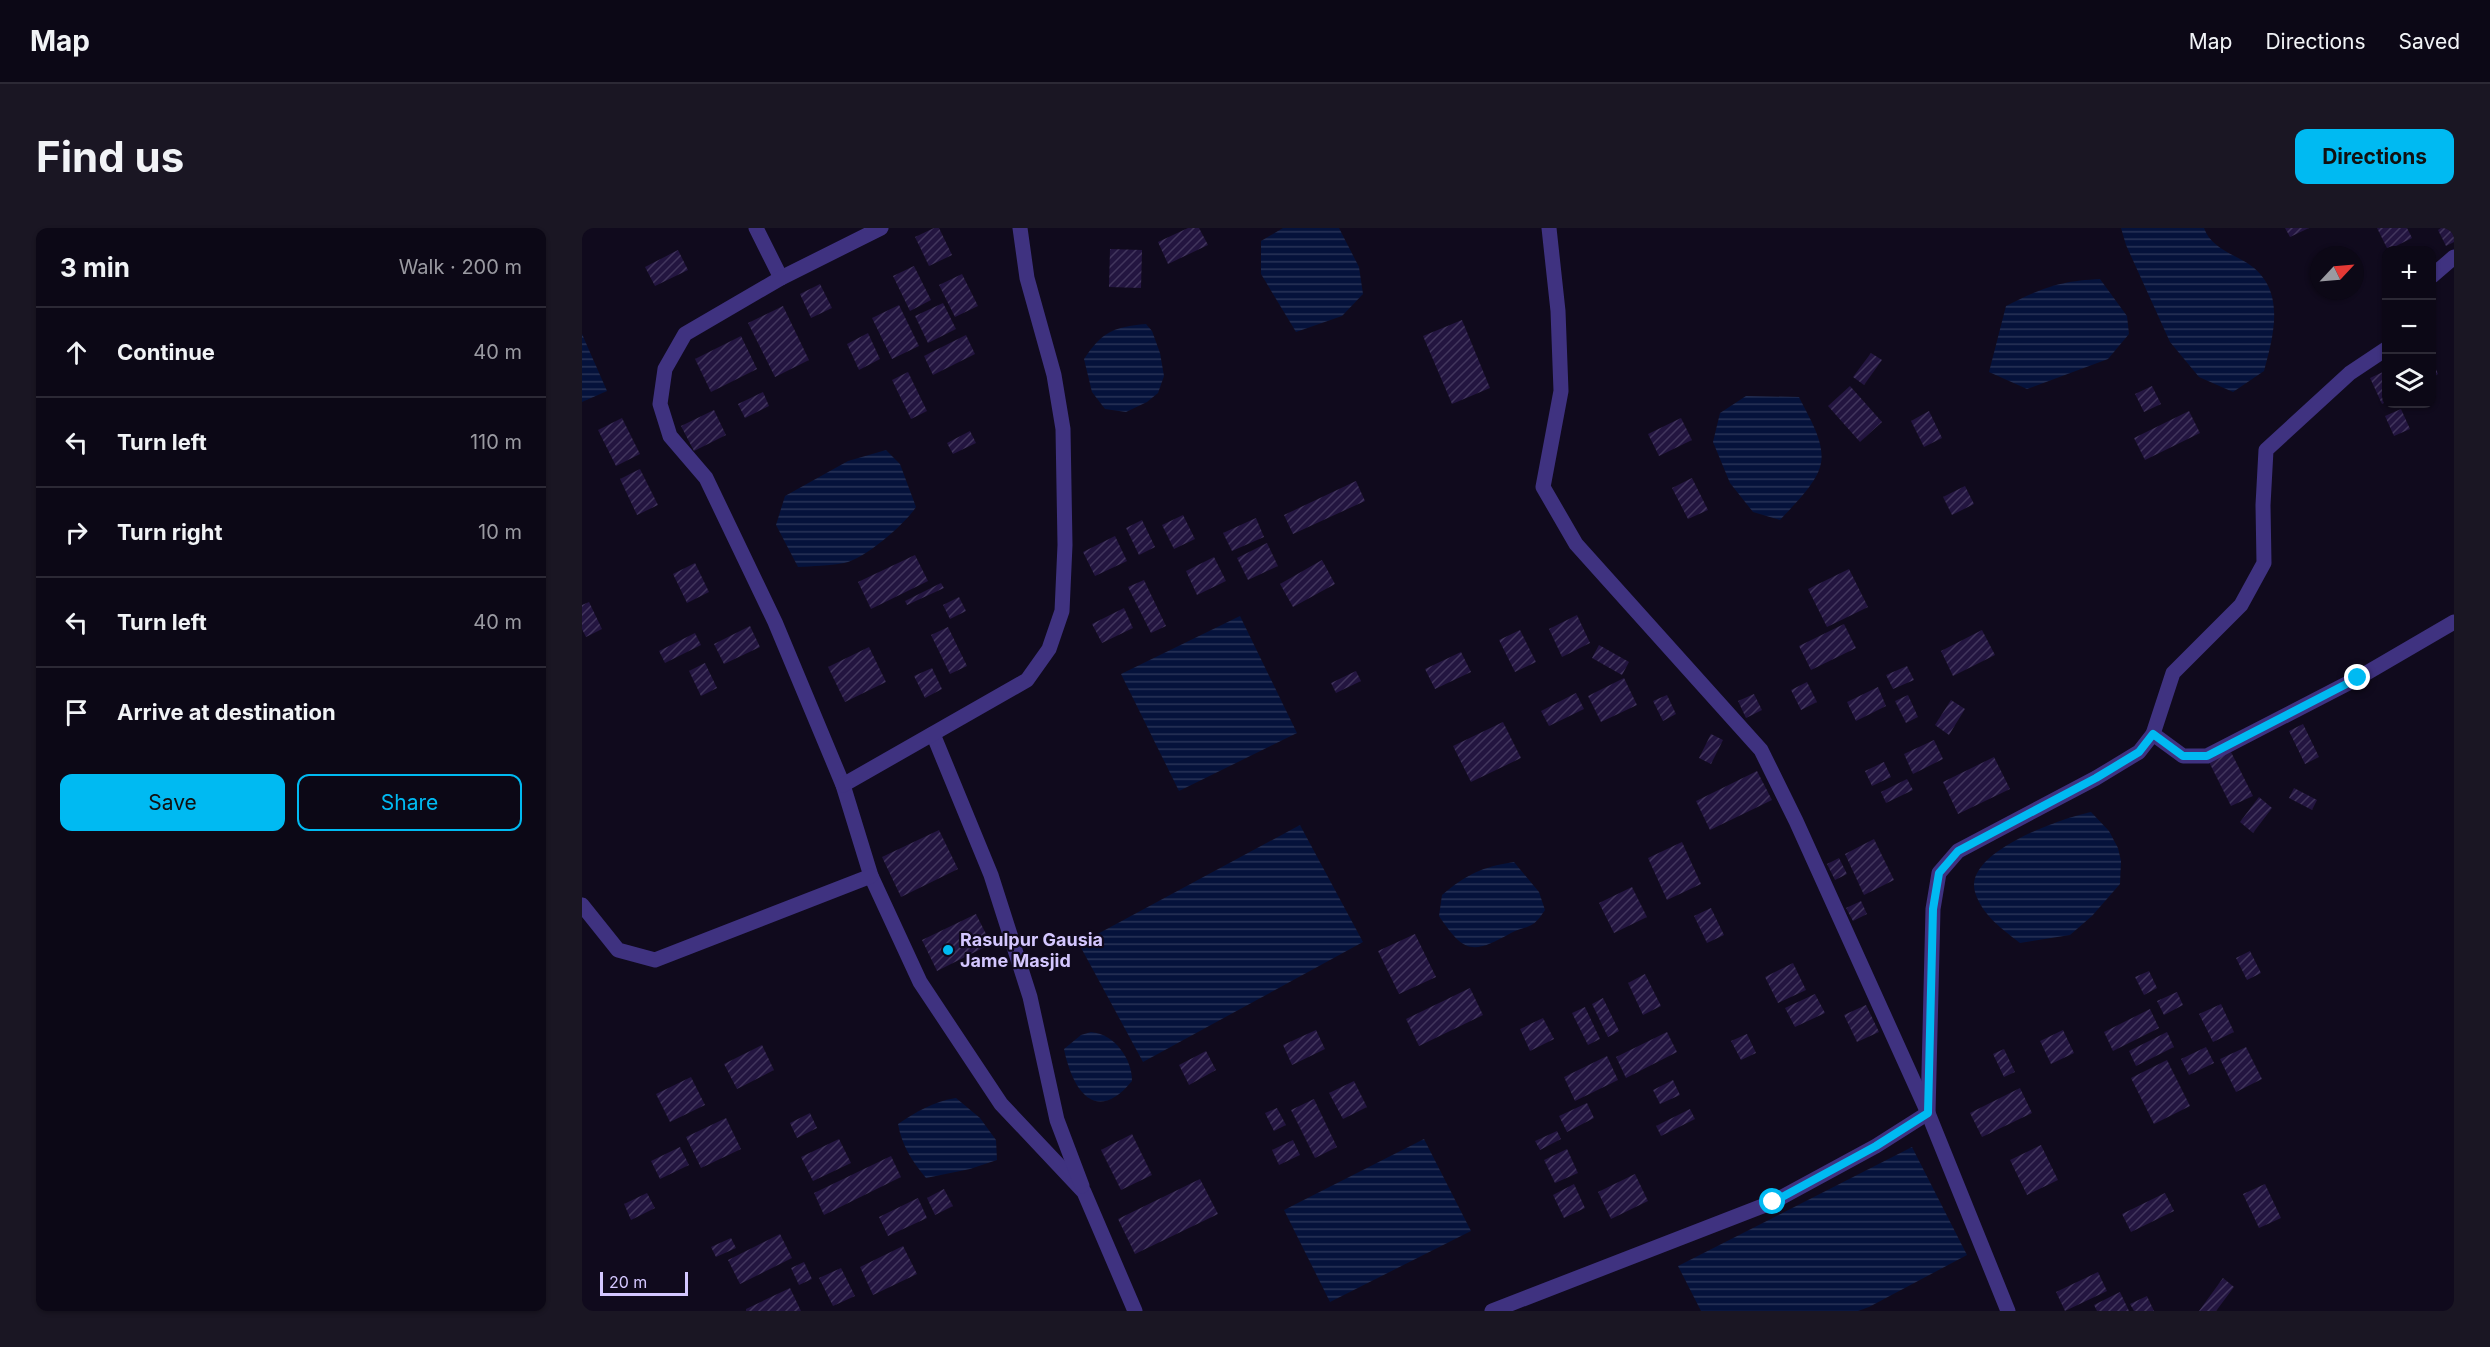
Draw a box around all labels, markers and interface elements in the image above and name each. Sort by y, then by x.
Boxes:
text: Map [30,24,90,58]
text: Map [2189,29,2232,54]
text: Directions [2265,29,2366,54]
text: Saved [2399,29,2460,54]
button: Directions [2295,129,2454,184]
text: Find us [36,131,184,182]
north arrow [2310,246,2364,300]
map controls [2382,246,2436,408]
button: + [2382,246,2436,300]
text: 3 min [60,252,130,283]
text: Walk · 200 m [399,255,522,279]
button: − [2382,300,2436,354]
icon: ahead [60,336,93,369]
text: Continue [117,339,215,365]
text: 40 m [473,340,522,364]
button: layers [2382,354,2436,408]
icon: left [60,426,93,459]
text: Turn left [117,429,207,455]
text: 110 m [470,430,522,454]
icon: right [60,516,93,549]
text: Turn right [117,519,223,545]
text: 10 m [478,520,522,544]
icon: left [60,606,93,639]
text: Turn left [117,609,207,635]
text: 40 m [473,610,522,634]
route end [2344,664,2370,690]
icon: arrive [60,696,93,729]
text: Arrive at destination [117,699,336,725]
button: Save [60,774,285,831]
button: Share [297,774,522,831]
place label: Rasulpur Gausia Jame Masjid [960,929,1103,971]
marker: Rasulpur Gausia Jame Masjid [941,943,955,957]
route start [1759,1188,1785,1214]
scale bar [600,1269,688,1296]
text: 20 m [609,1272,647,1292]

